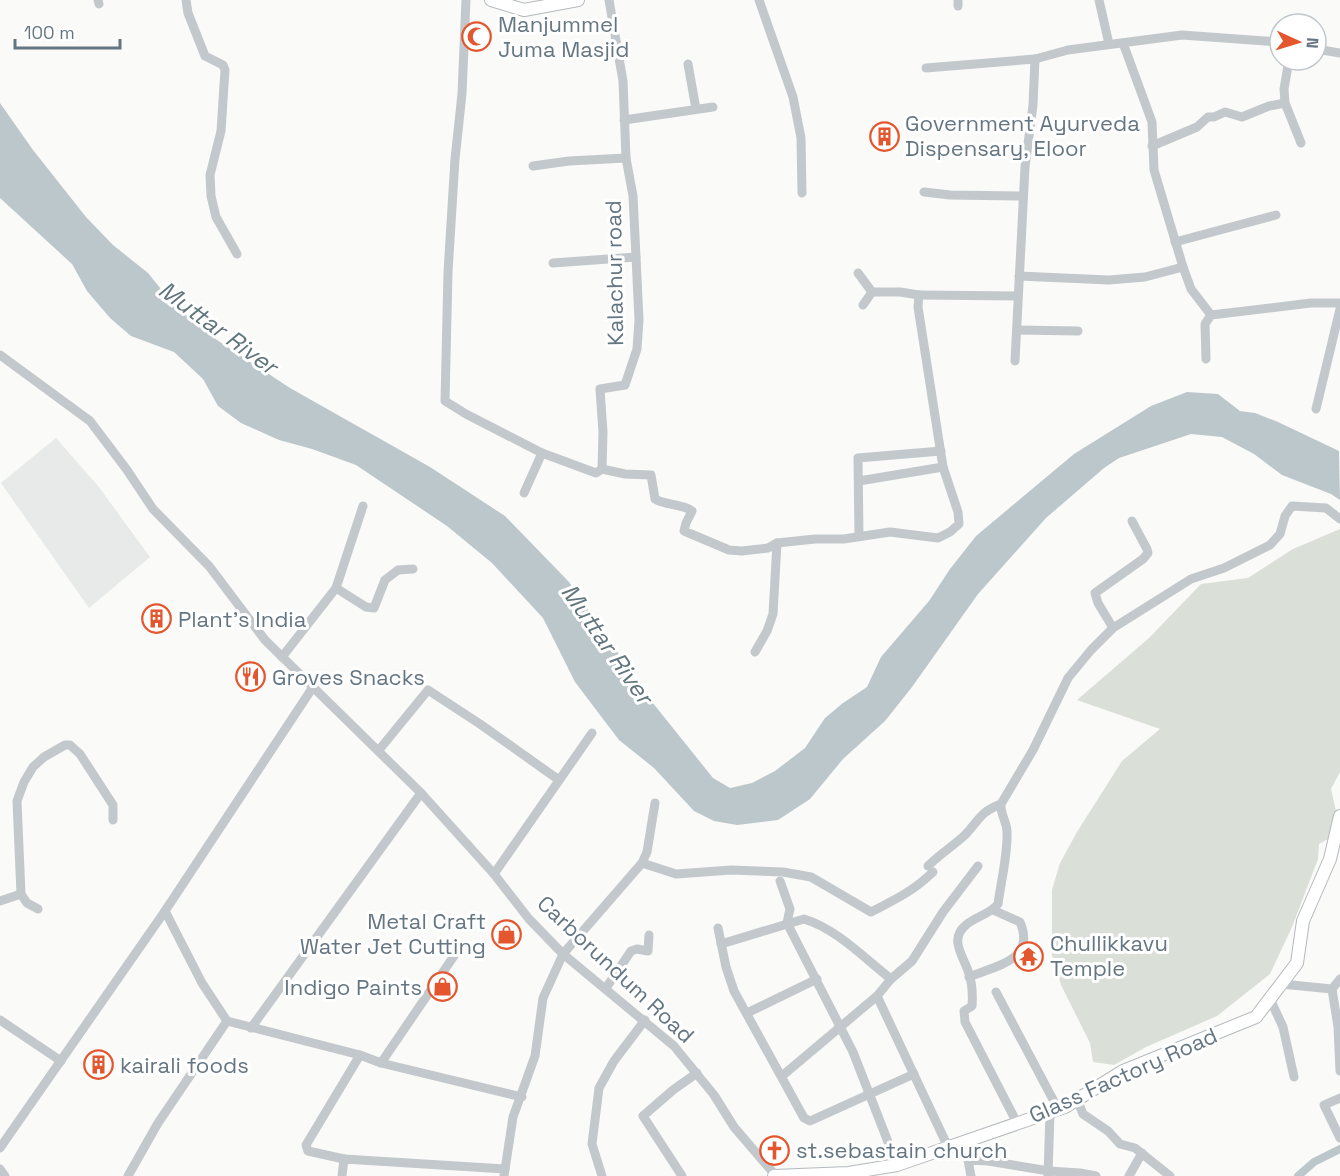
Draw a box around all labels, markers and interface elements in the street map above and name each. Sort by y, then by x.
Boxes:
place label: Manjummel Juma Masjid [498,10,629,63]
scale bar [15,12,120,50]
north arrow [1268,12,1328,72]
text: 100 m [24,21,75,44]
mosque icon: Manjummel Juma Masjid [461,21,493,53]
text: N [1302,37,1323,49]
place label: Government Ayurveda Dispensary, Eloor [905,109,1140,162]
building icon: Government Ayurveda Dispensary, Eloor [868,120,900,152]
street label: Kalachur road [599,200,629,346]
water label: Muttar River [153,274,286,383]
water label: Muttar River [555,577,662,712]
building icon: Plant's India [141,603,173,635]
place label: Plant's India [178,605,307,633]
restaurant icon: Groves Snacks [235,661,267,693]
place label: Groves Snacks [272,663,425,691]
street label: Carborundum Road [532,889,700,1049]
place label: Metal Craft Water Jet Cutting [300,907,486,960]
shop icon: Metal Craft Water Jet Cutting [491,918,523,950]
place label: Chullikkavu Temple [1050,929,1168,982]
temple icon: Chullikkavu Temple [1013,940,1045,972]
shop icon: Indigo Paints [427,971,459,1003]
place label: Indigo Paints [284,973,422,1001]
street label: Glass Factory Road [1025,1021,1221,1129]
building icon: kairali foods [83,1049,115,1081]
place label: kairali foods [120,1051,249,1079]
church icon: st.sebastain church [759,1134,791,1166]
place label: st.sebastain church [796,1136,1007,1164]

